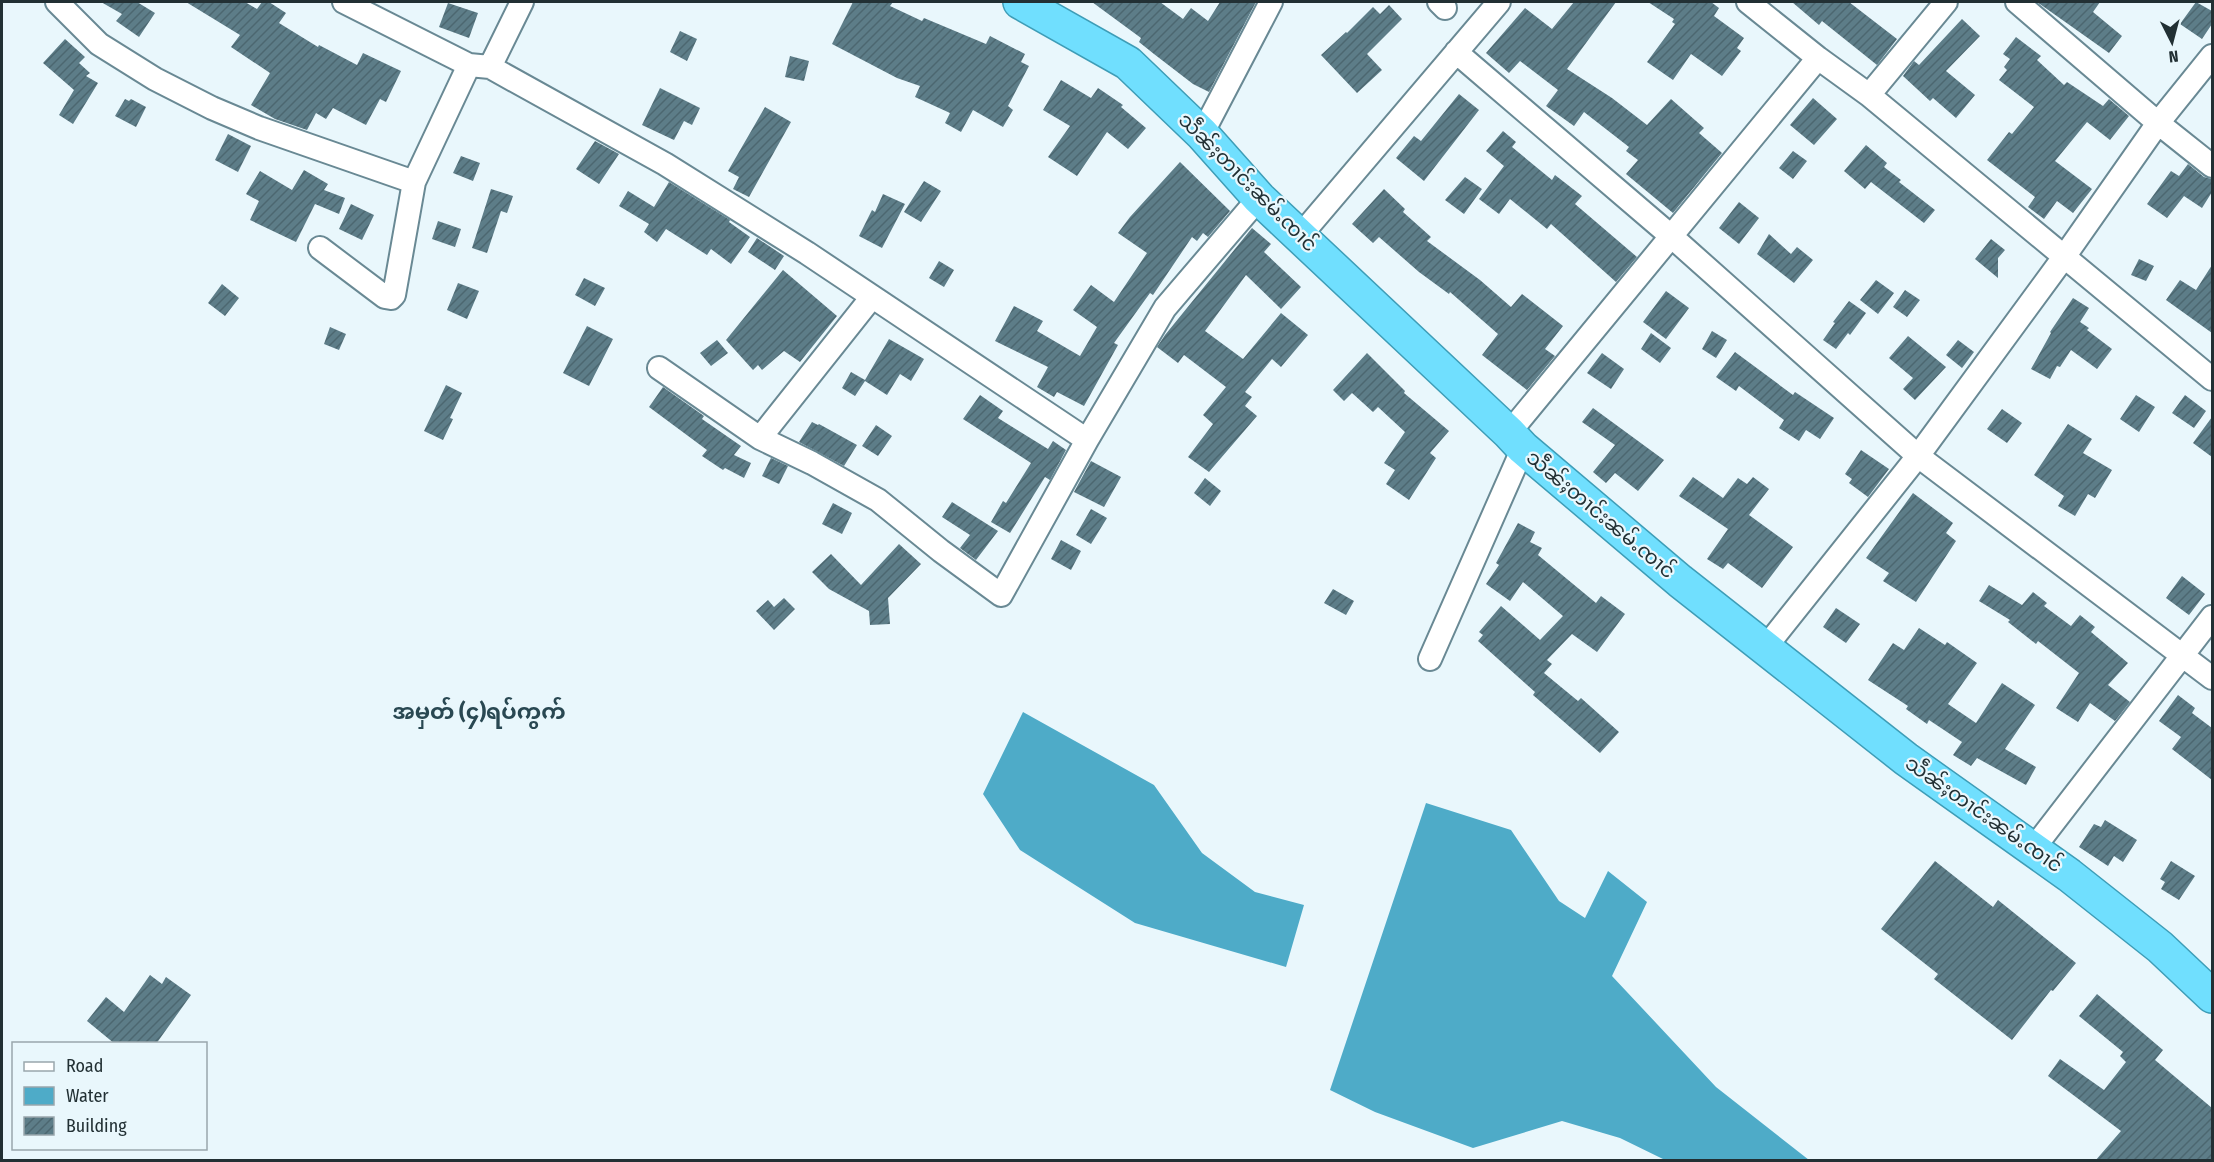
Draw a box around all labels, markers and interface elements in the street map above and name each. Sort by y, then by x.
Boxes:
north arrow [2142,12,2202,72]
text: N [2168,46,2179,66]
street label: သဵၼ်ႈတၢင်းၼမ်ႉၸၢင် [1174,106,1324,256]
street label: သဵၼ်ႈတၢင်းၼမ်ႉၸၢင် [1522,443,1681,583]
district label: အမှတ် (၄)ရပ်ကွက် [392,696,566,729]
street label: သဵၼ်ႈတၢင်းၼမ်ႉၸၢင် [1901,749,2068,877]
legend [12,1042,207,1150]
text: Road [66,1055,103,1077]
text: Water [66,1085,109,1107]
text: Building [66,1115,127,1137]

